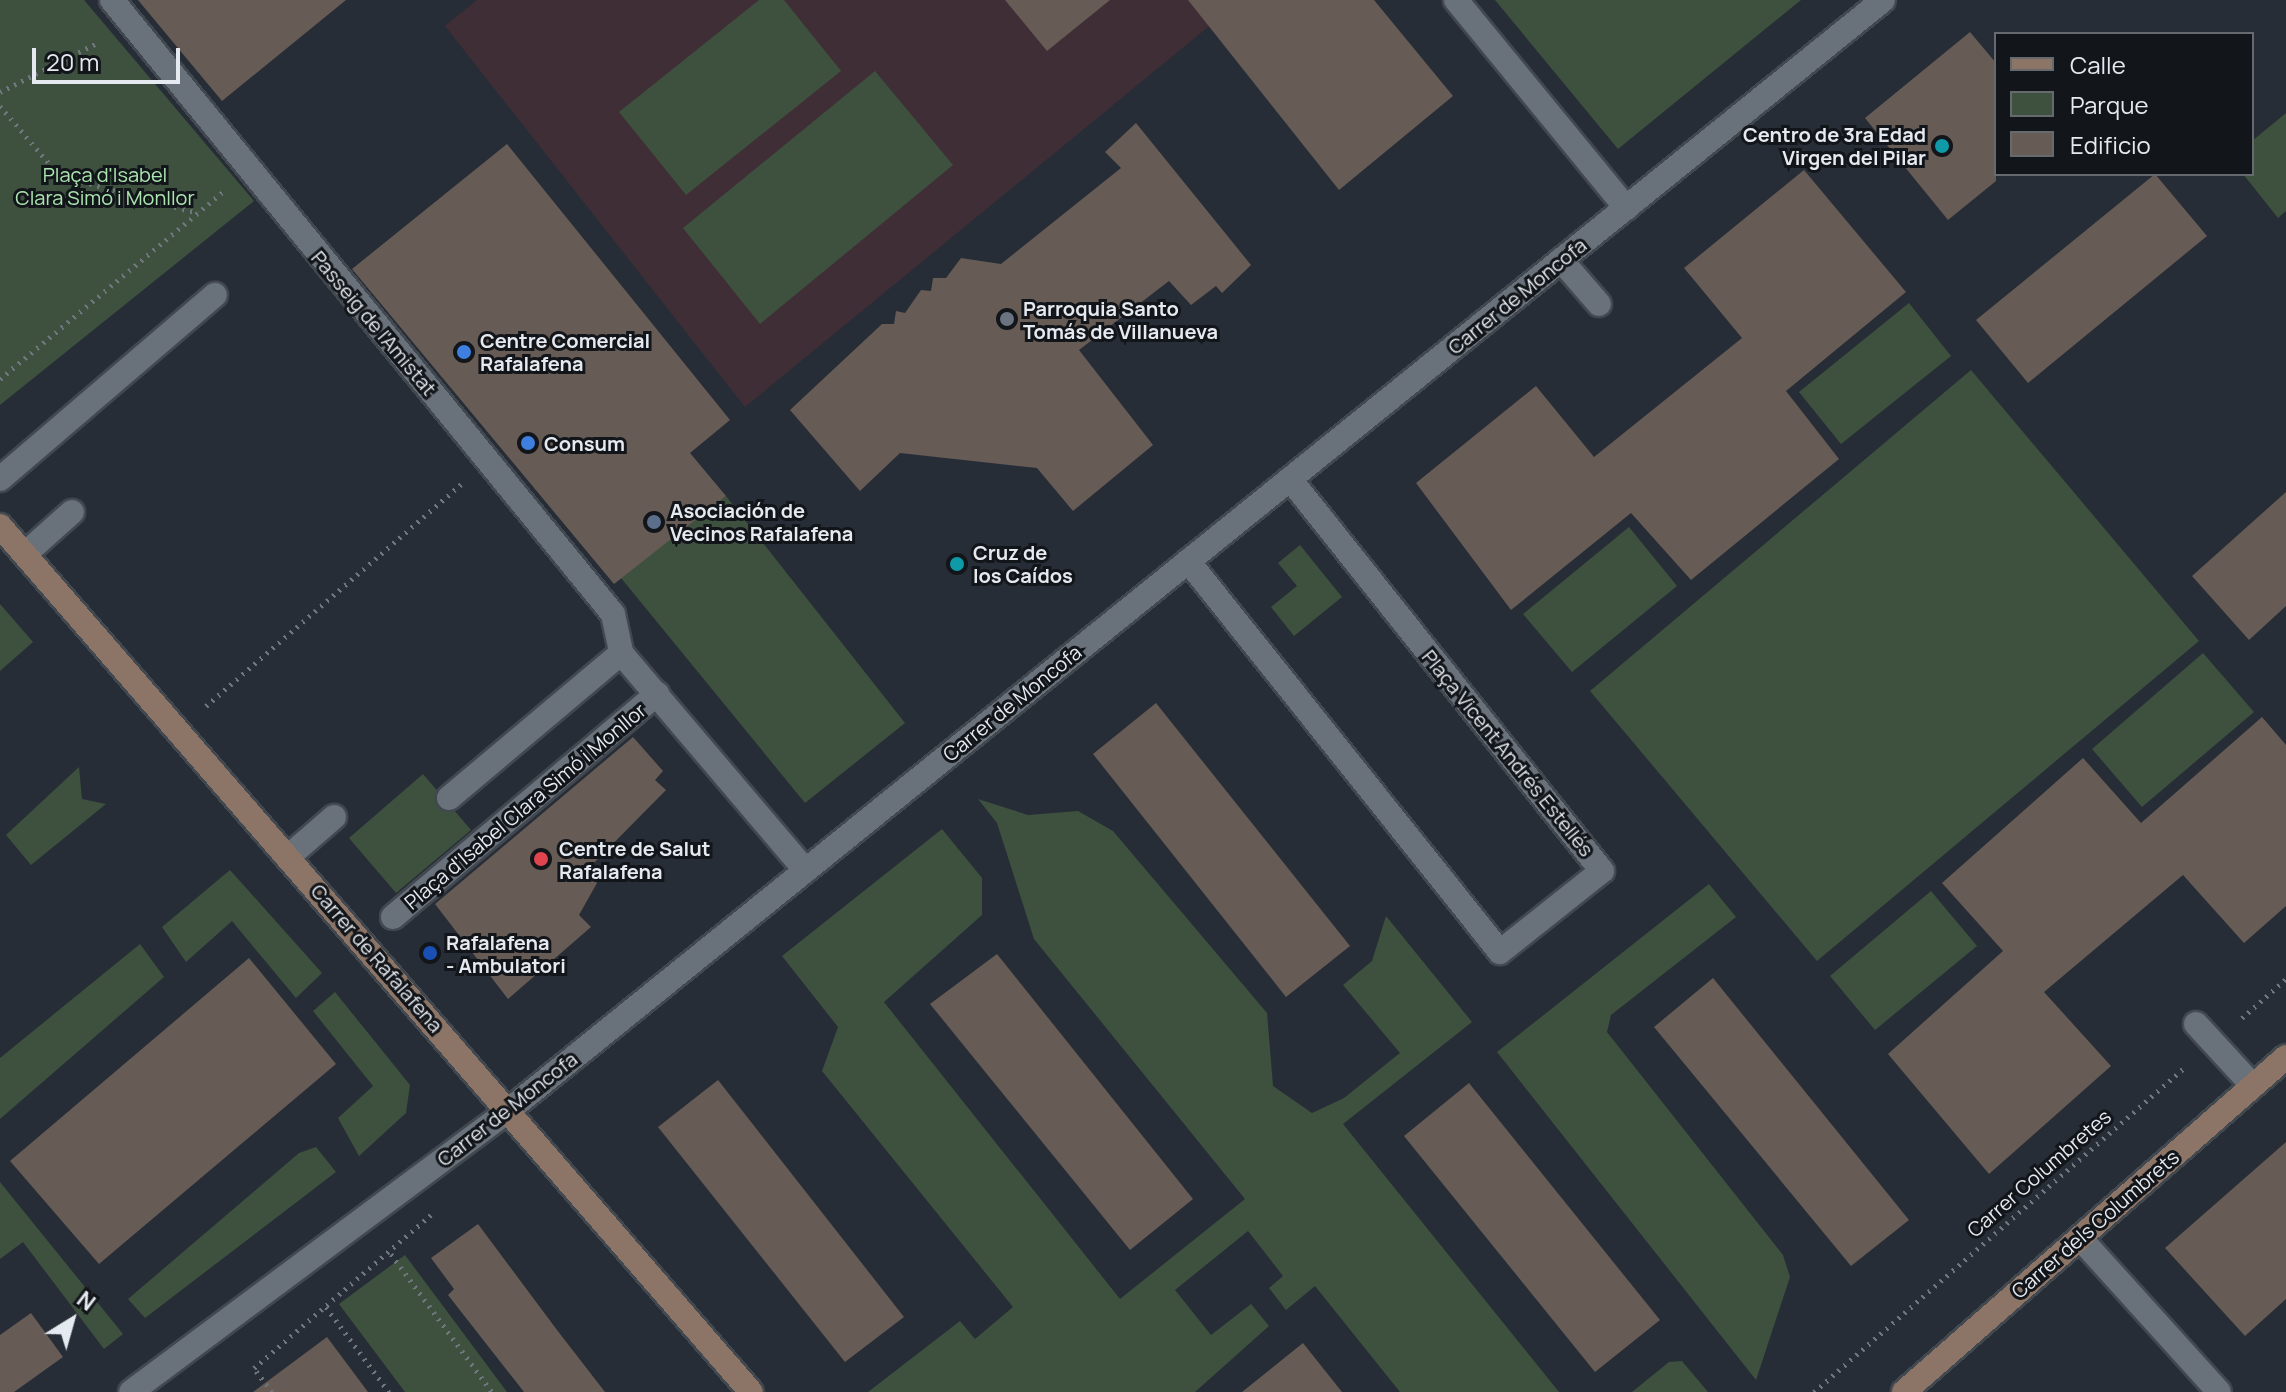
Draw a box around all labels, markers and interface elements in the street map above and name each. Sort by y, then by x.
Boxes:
scale bar [36,32,184,82]
legend [1994,32,2254,176]
text: 20 m [46,45,99,78]
text: Calle [2070,48,2126,81]
text: Parque [2070,88,2148,121]
place label: Centro de 3ra Edad Virgen del Pilar [1743,122,1926,169]
text: Edificio [2070,128,2151,161]
marker: Centro de 3ra Edad Virgen del Pilar [1933,137,1951,155]
park label: Plaça d'Isabel Clara Simó i Monllor [15,163,195,210]
street label: Carrer de Moncofa [1443,233,1591,359]
street label: Passeig de l'Amistat [307,246,441,400]
place label: Parroquia Santo Tomás de Villanueva [1023,296,1218,343]
marker: Parroquia Santo Tomás de Villanueva [998,310,1016,328]
place label: Centre Comercial Rafalafena [480,328,650,375]
marker: Centre Comercial Rafalafena [455,343,473,361]
place label: Consum [544,431,625,455]
marker: Consum [519,434,537,452]
place label: Asociación de Vecinos Rafalafena [670,498,853,545]
marker: Asociación de Vecinos Rafalafena [645,513,663,531]
place label: Cruz de los Caídos [973,540,1073,587]
marker: Cruz de los Caídos [948,555,966,573]
street label: Carrer de Moncofa [938,640,1086,766]
street label: Plaça Vicent Andrés Estellés [1417,645,1599,861]
street label: Plaça d'Isabel Clara Simó i Monllor [399,698,651,914]
place label: Centre de Salut Rafalafena [559,836,710,883]
marker: Centre de Salut Rafalafena [530,848,552,870]
street label: Carrer de Rafalafena [306,879,448,1037]
place label: Rafalafena - Ambulatori [446,930,566,977]
marker: Rafalafena - Ambulatori [421,944,439,962]
street label: Carrer de Moncofa [432,1047,582,1171]
street label: Carrer Columbretes [1962,1104,2116,1242]
street label: Carrer dels Columbrets [2006,1145,2184,1303]
north arrow [32,1280,112,1360]
text: N [71,1284,102,1318]

